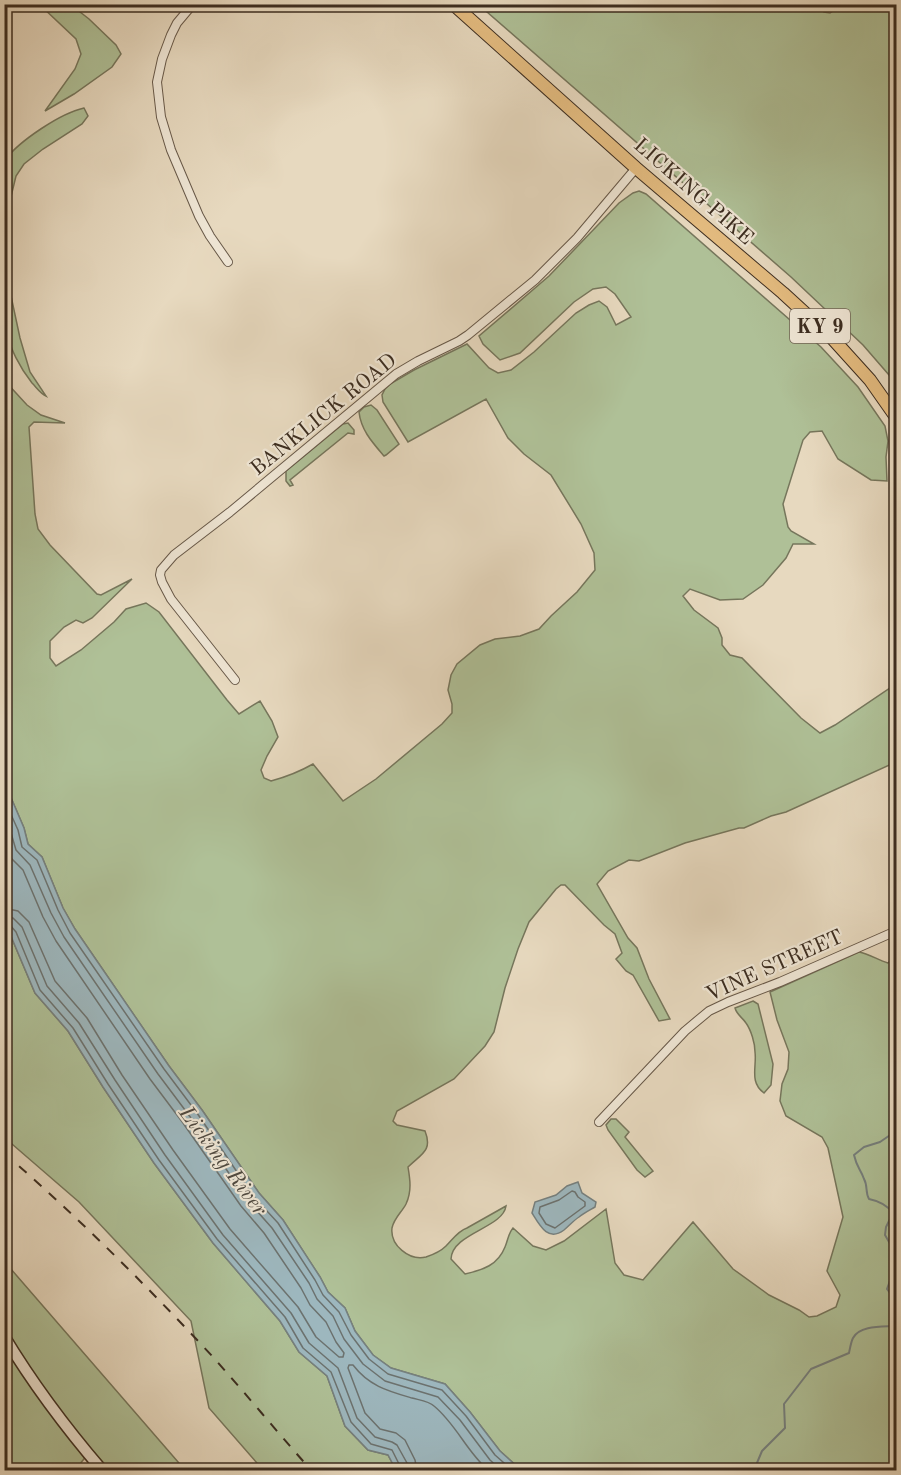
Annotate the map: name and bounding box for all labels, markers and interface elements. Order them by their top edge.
street label: LICKING PIKE [629,135,757,249]
road number: KY 9 [790,309,850,343]
street label: BANKLICK ROAD [247,350,401,480]
street label: VINE STREET [703,927,847,1006]
water label: Licking River [174,1101,271,1221]

